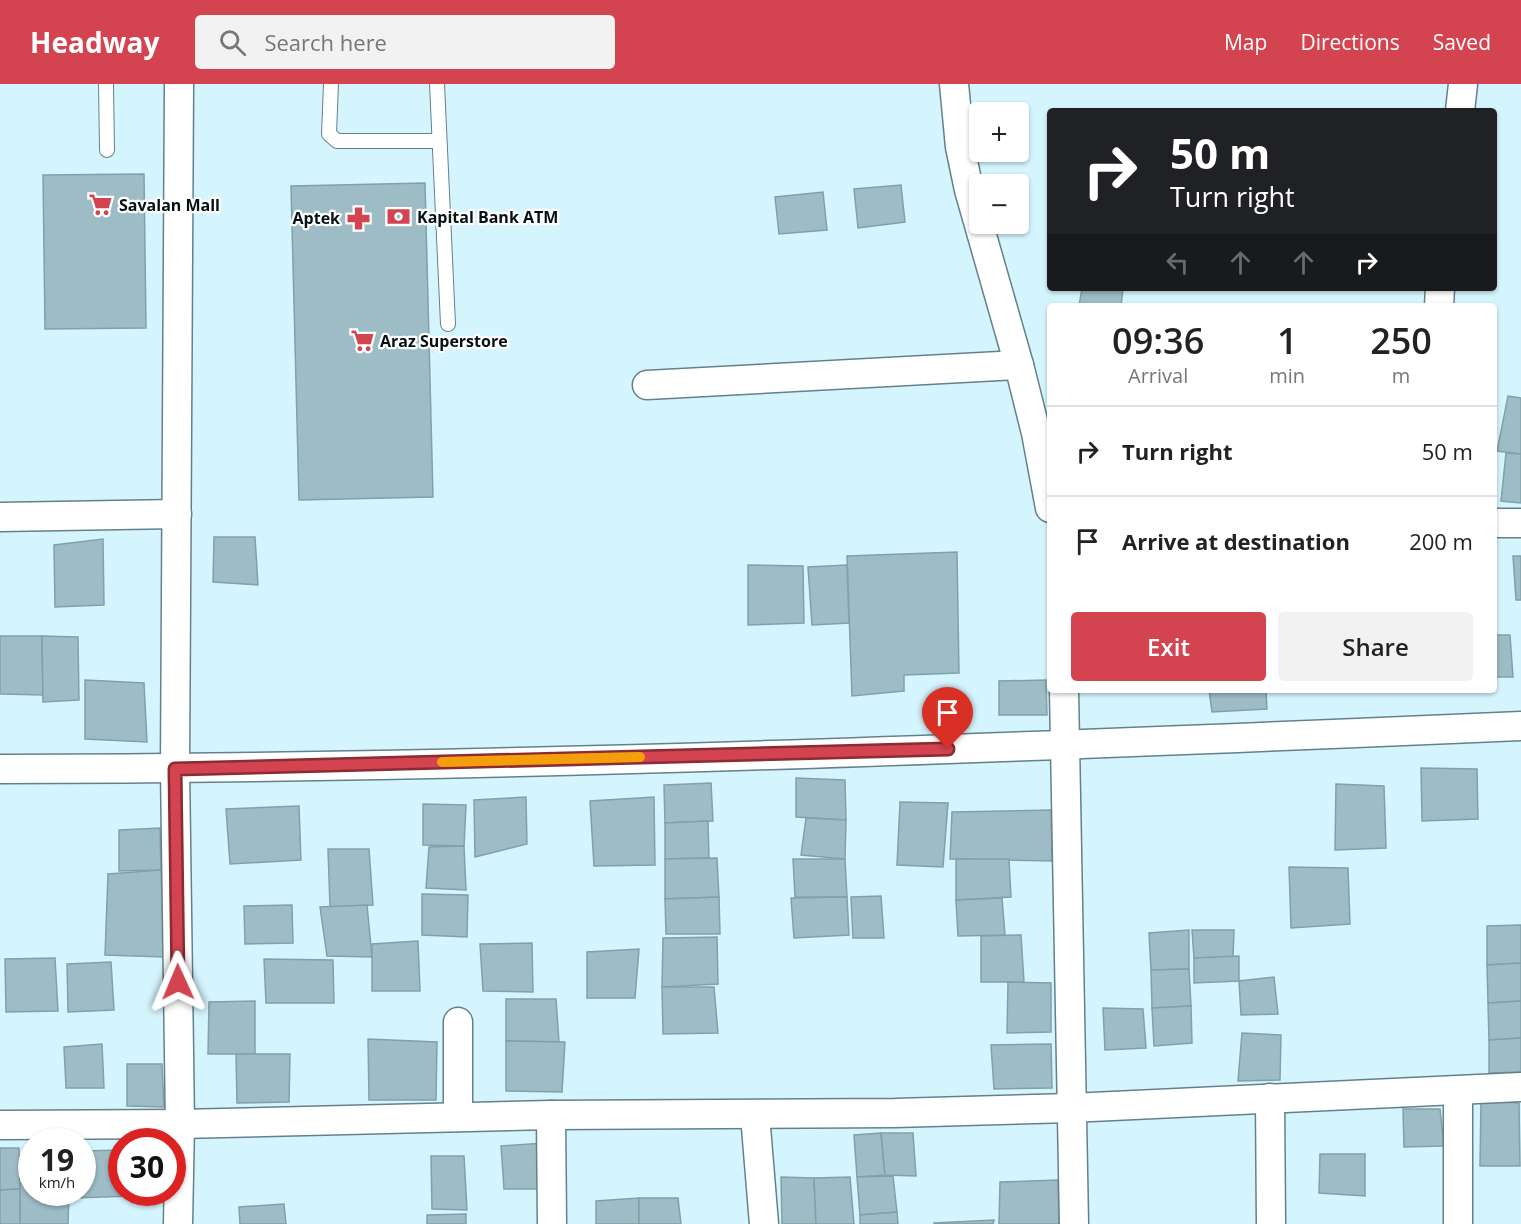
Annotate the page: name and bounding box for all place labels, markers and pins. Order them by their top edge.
supermarket icon: Savalan Mall [88,192,114,218]
place label: Savalan Mall [119,194,220,216]
bank icon: Kapital Bank ATM [386,204,412,230]
pharmacy icon: Aptek [345,205,371,231]
place label: Kapital Bank ATM [417,206,558,228]
place label: Aptek [293,207,340,229]
supermarket icon: Araz Superstore [349,328,375,354]
place label: Araz Superstore [380,330,508,352]
pin [922,687,973,749]

